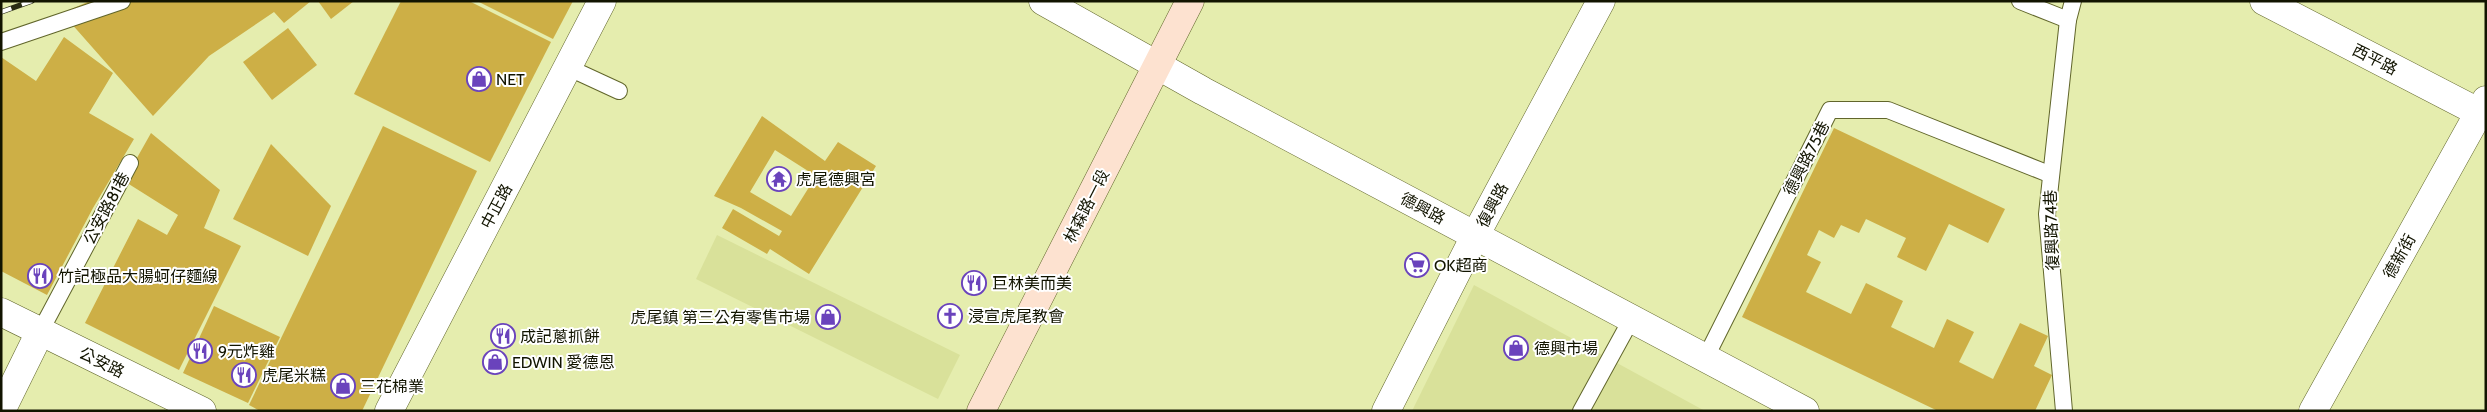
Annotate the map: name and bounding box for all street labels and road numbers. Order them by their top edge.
street label: 西平路 [2349,40,2400,79]
street label: 德興路75巷 [1780,118,1833,199]
street label: 林森路一段 [1060,166,1113,246]
street label: 公安路81巷 [80,169,133,248]
street label: 復興路 [1473,180,1512,231]
street label: 中正路 [477,181,516,232]
street label: 德興路 [1397,189,1448,228]
street label: 復興路74巷 [2041,189,2062,271]
street label: 德新街 [2379,231,2419,282]
street label: 公安路 [76,343,128,382]

